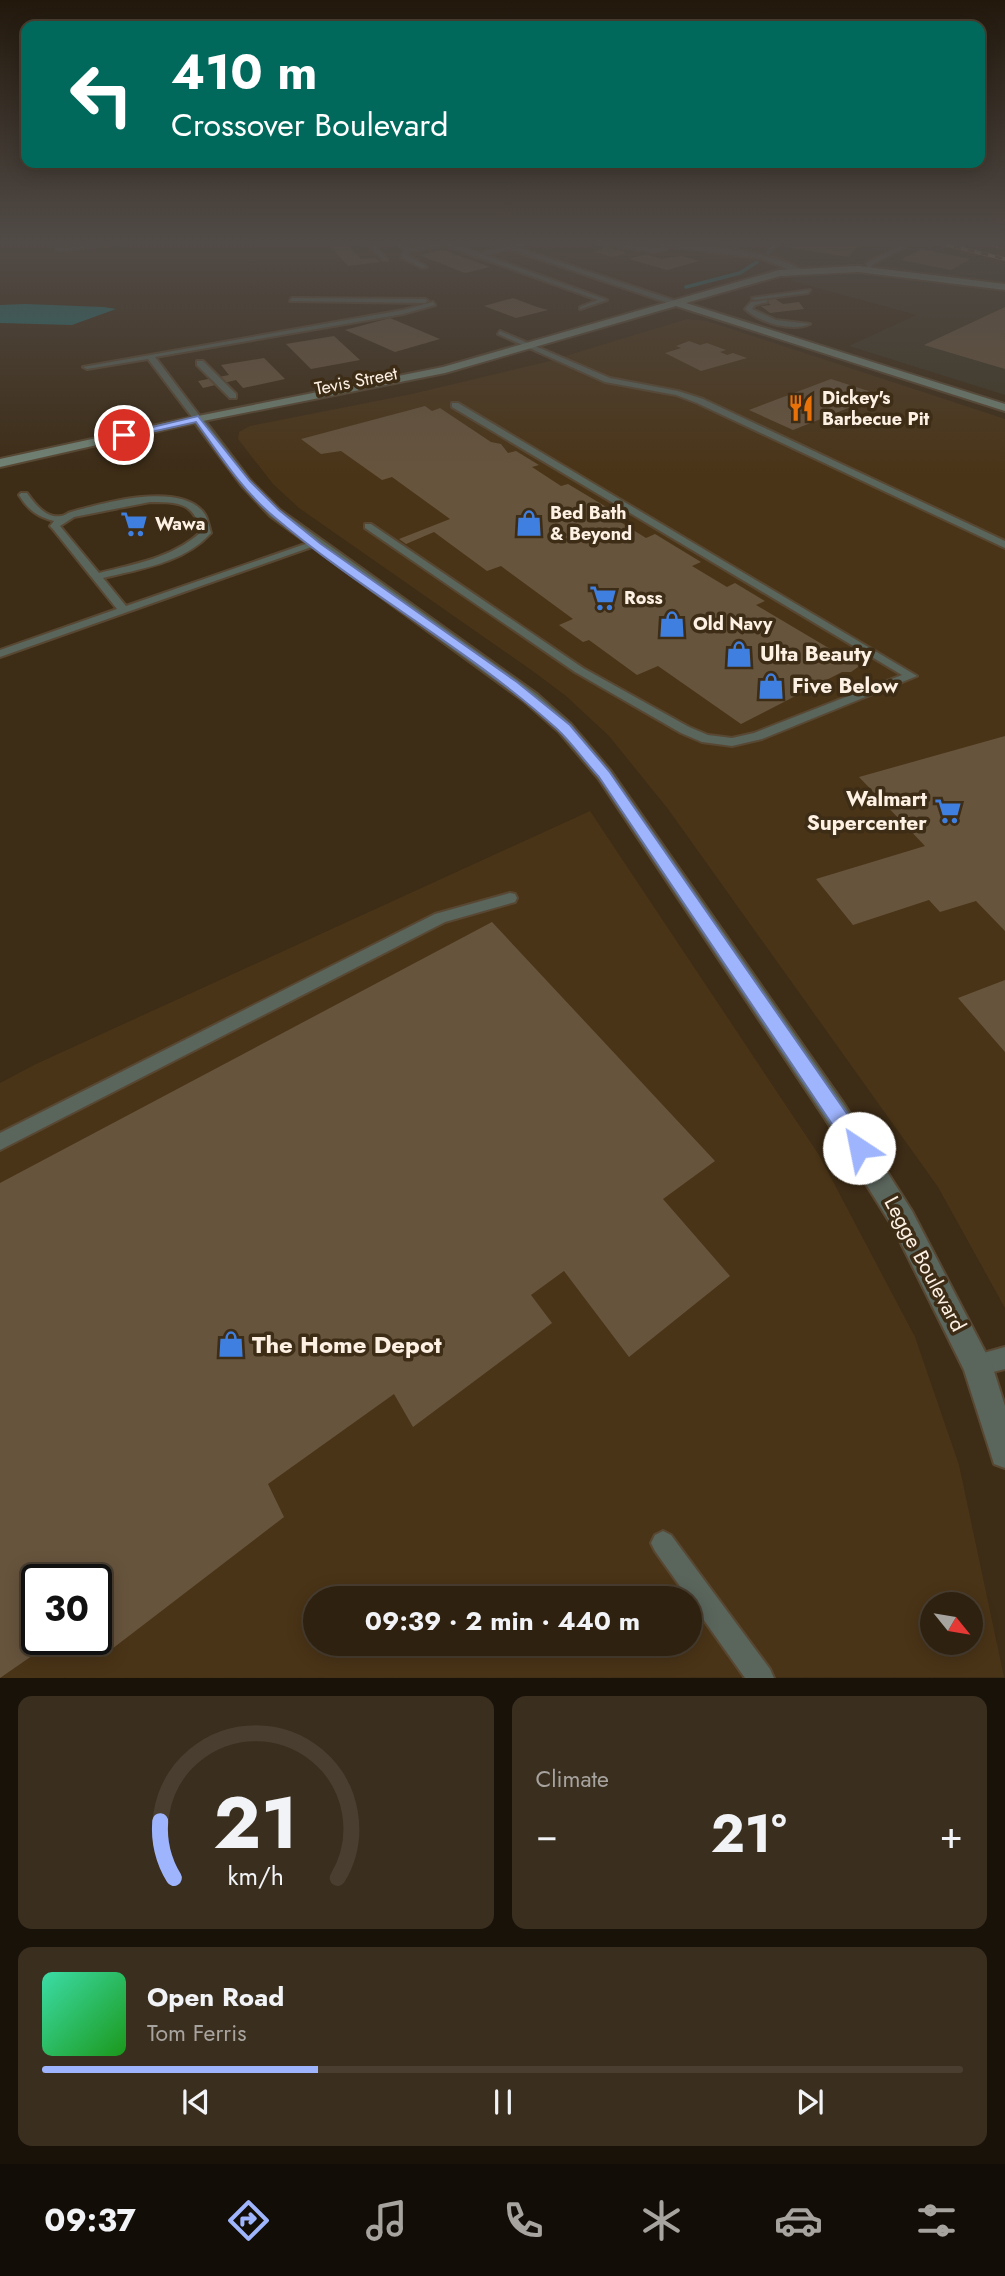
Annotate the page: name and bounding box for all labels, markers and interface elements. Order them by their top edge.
text: 410 m [171,37,317,107]
icon: left [56,49,147,140]
text: Crossover Boulevard [171,102,449,148]
street label: Tevis Street [312,360,400,402]
place label: Dickey's Barbecue Pit [822,385,930,432]
restaurant icon: Dickey's Barbecue Pit [786,393,816,423]
pin [94,405,154,465]
icon: arrive [105,416,143,454]
place label: Bed Bath & Beyond [550,500,632,547]
shop icon: Bed Bath & Beyond [514,508,544,538]
supermarket icon: Wawa [119,509,149,539]
place label: Wawa [155,511,205,537]
supermarket icon: Ross [588,583,618,613]
place label: Ross [624,585,663,611]
shop icon: Old Navy [657,609,687,639]
place label: Old Navy [693,611,773,637]
shop icon: Ulta Beauty [724,639,754,669]
place label: Ulta Beauty [760,639,873,669]
shop icon: Five Below [756,671,786,701]
place label: Five Below [792,671,899,701]
place label: Walmart Supercenter [807,784,927,838]
supermarket icon: Walmart Supercenter [933,796,963,826]
position arrow [822,1111,896,1185]
street label: Legge Boulevard [877,1191,973,1337]
place label: The Home Depot [252,1327,442,1362]
shop icon: The Home Depot [216,1329,246,1359]
speed limit sign: 30 [21,1564,112,1655]
north arrow [920,1592,984,1656]
map controls [920,1592,983,1655]
text: 09:39 · 2 min · 440 m [365,1602,640,1640]
text: Climate [536,1762,609,1796]
text: 21 [213,1771,298,1876]
text: 21° [711,1796,787,1872]
text: − [536,1807,558,1862]
text: + [940,1807,963,1862]
text: km/h [227,1858,284,1894]
text: Open Road [147,1978,284,2016]
text: Tom Ferris [147,2016,246,2050]
icon: previous [177,2083,215,2121]
icon: pause [484,2083,522,2121]
icon: next [791,2083,829,2121]
icon: directions [224,2196,273,2245]
icon: music [362,2196,411,2245]
icon: phone [499,2196,548,2245]
icon: climate [637,2196,686,2245]
icon: car [774,2196,823,2245]
icon: filters [912,2196,961,2245]
text: 09:37 [44,2197,136,2243]

